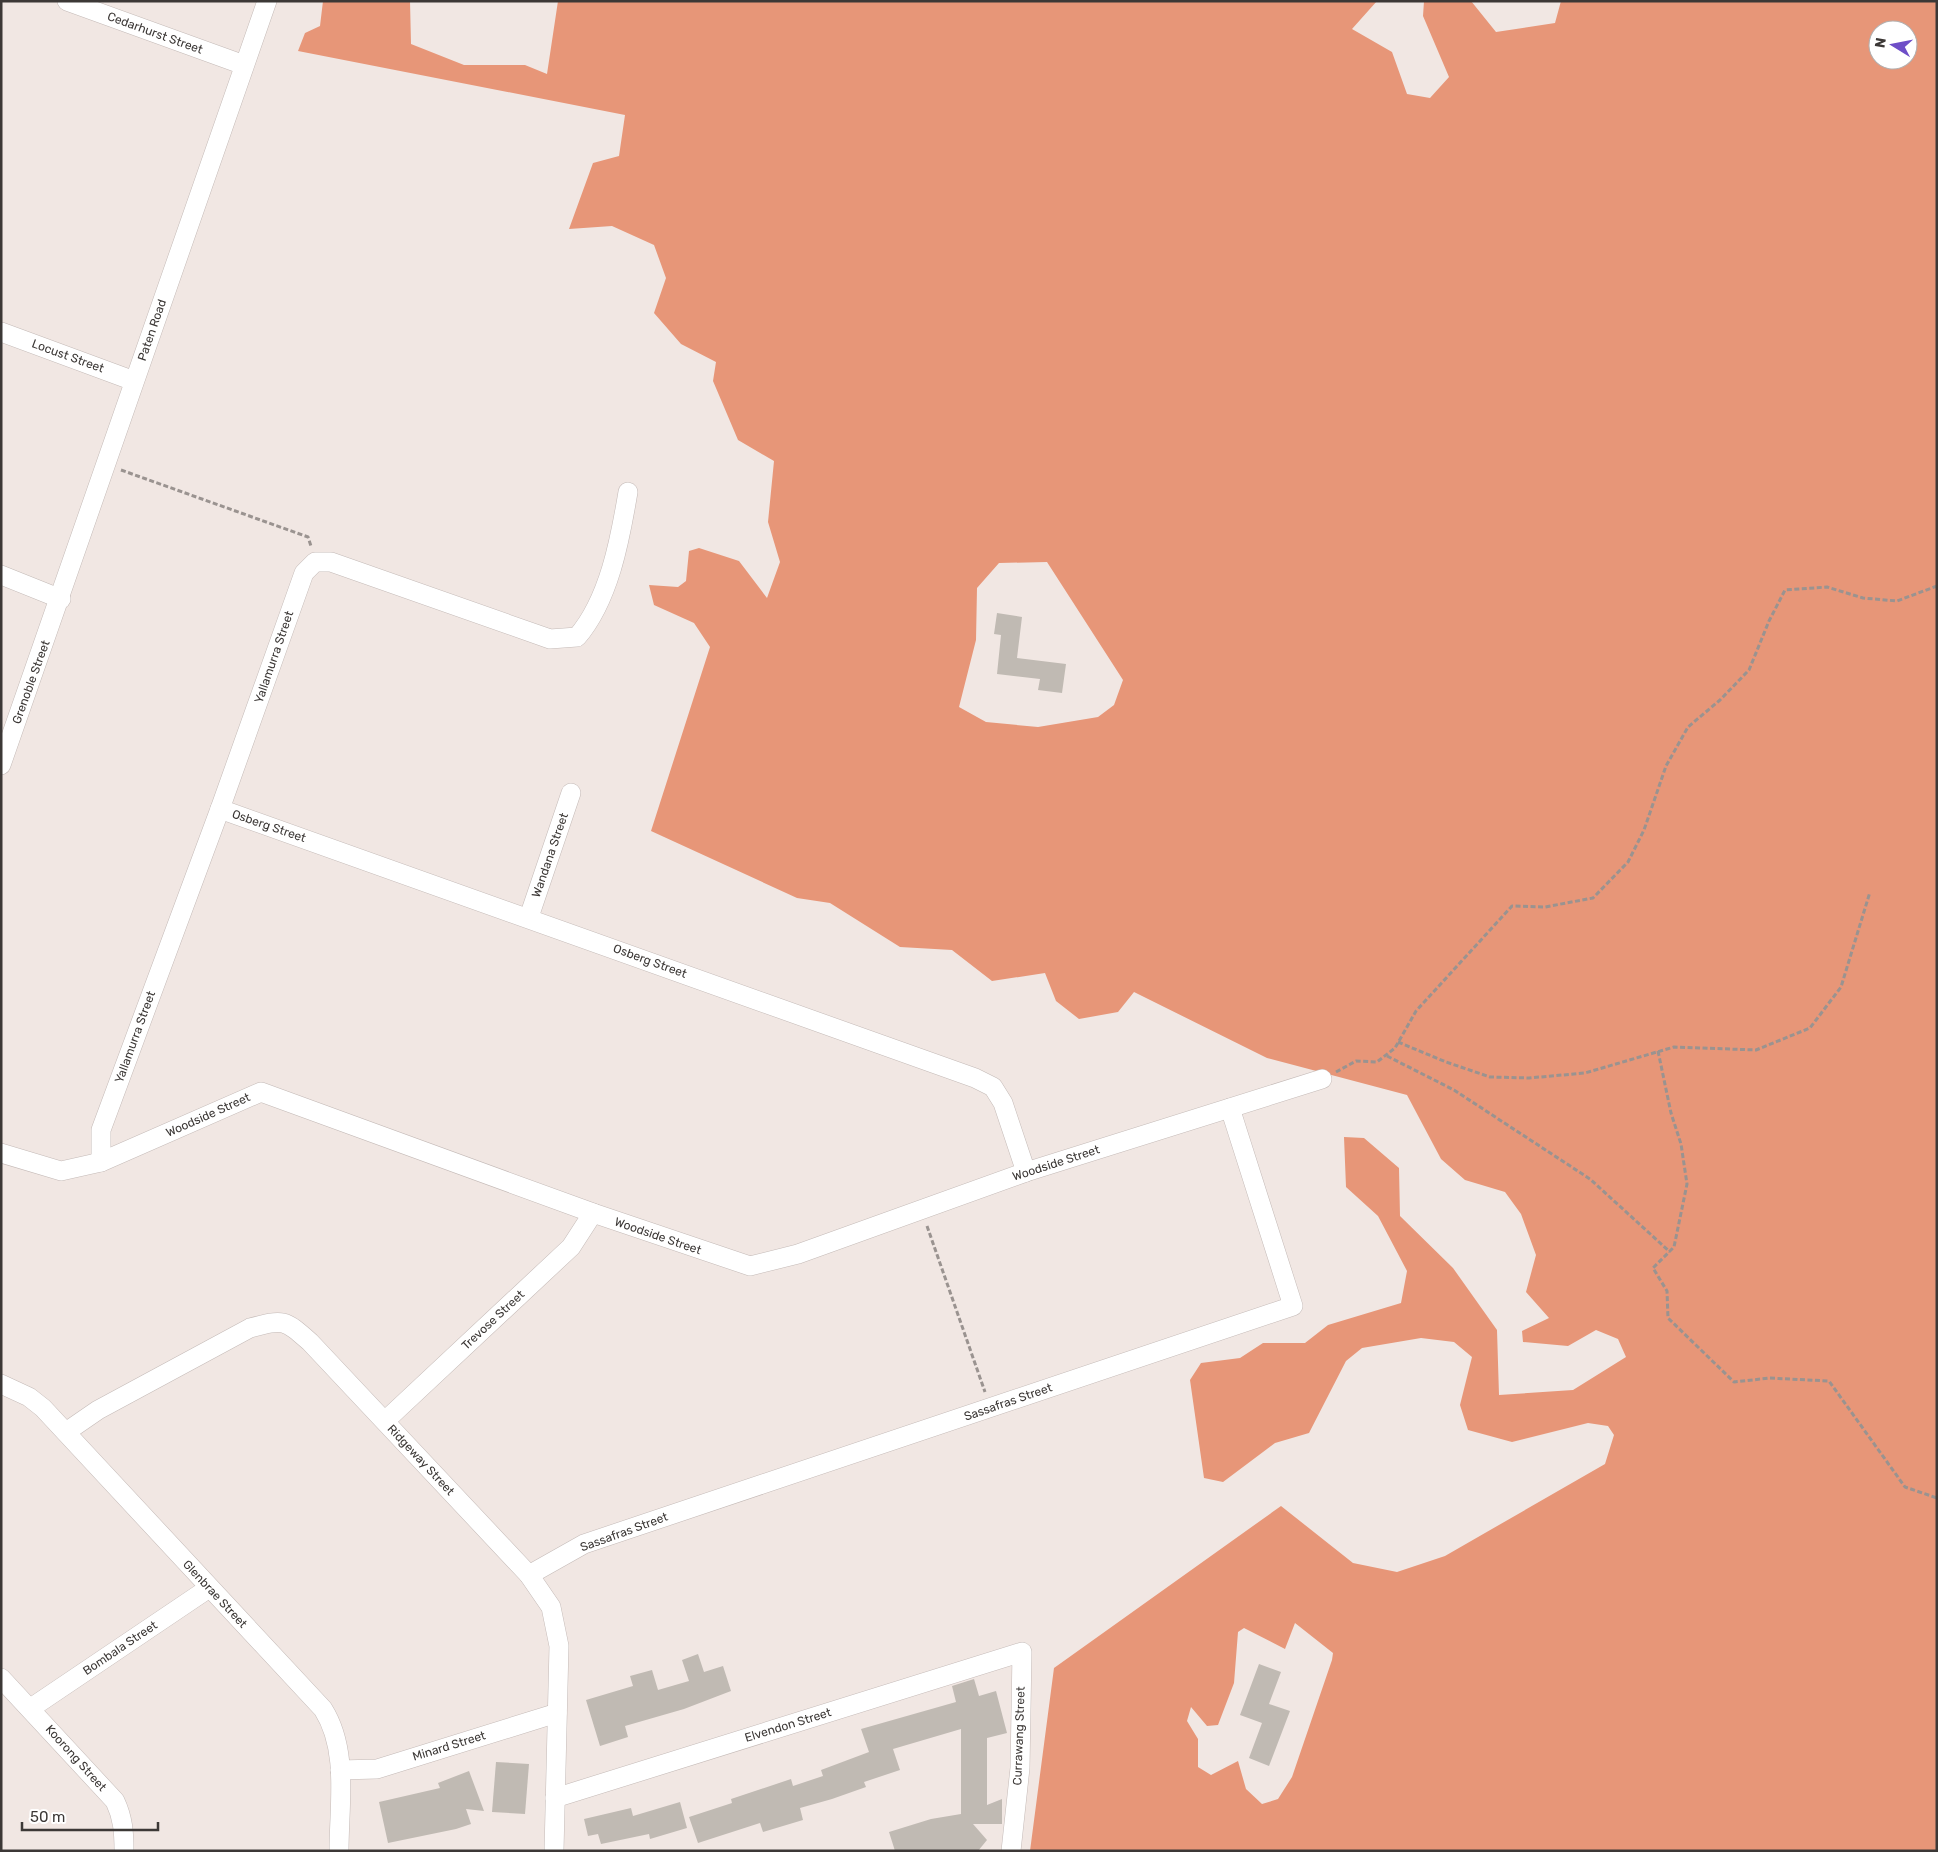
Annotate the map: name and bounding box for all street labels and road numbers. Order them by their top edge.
street label: Cedarhurst Street [105,9,205,57]
street label: Paten Road [135,297,169,363]
street label: Locust Street [30,336,106,376]
street label: Yallamurra Street [252,609,296,705]
street label: Grenoble Street [9,638,53,726]
street label: Osberg Street [230,807,308,845]
street label: Wandana Street [529,811,571,899]
street label: Osberg Street [611,941,689,981]
street label: Yallamurra Street [112,989,158,1085]
street label: Woodside Street [164,1090,253,1140]
street label: Woodside Street [1011,1142,1102,1184]
street label: Woodside Street [613,1215,703,1257]
street label: Trevose Street [459,1287,528,1353]
street label: Sassafras Street [962,1380,1054,1424]
street label: Ridgeway Street [385,1422,458,1498]
street label: Sassafras Street [578,1510,670,1554]
street label: Glenbrae Street [180,1557,250,1631]
street label: Bombala Street [80,1618,160,1678]
street label: Currawang Street [1010,1686,1028,1786]
street label: Elvendon Street [743,1705,833,1745]
street label: Koorong Street [43,1722,110,1794]
street label: Minard Street [411,1728,487,1764]

